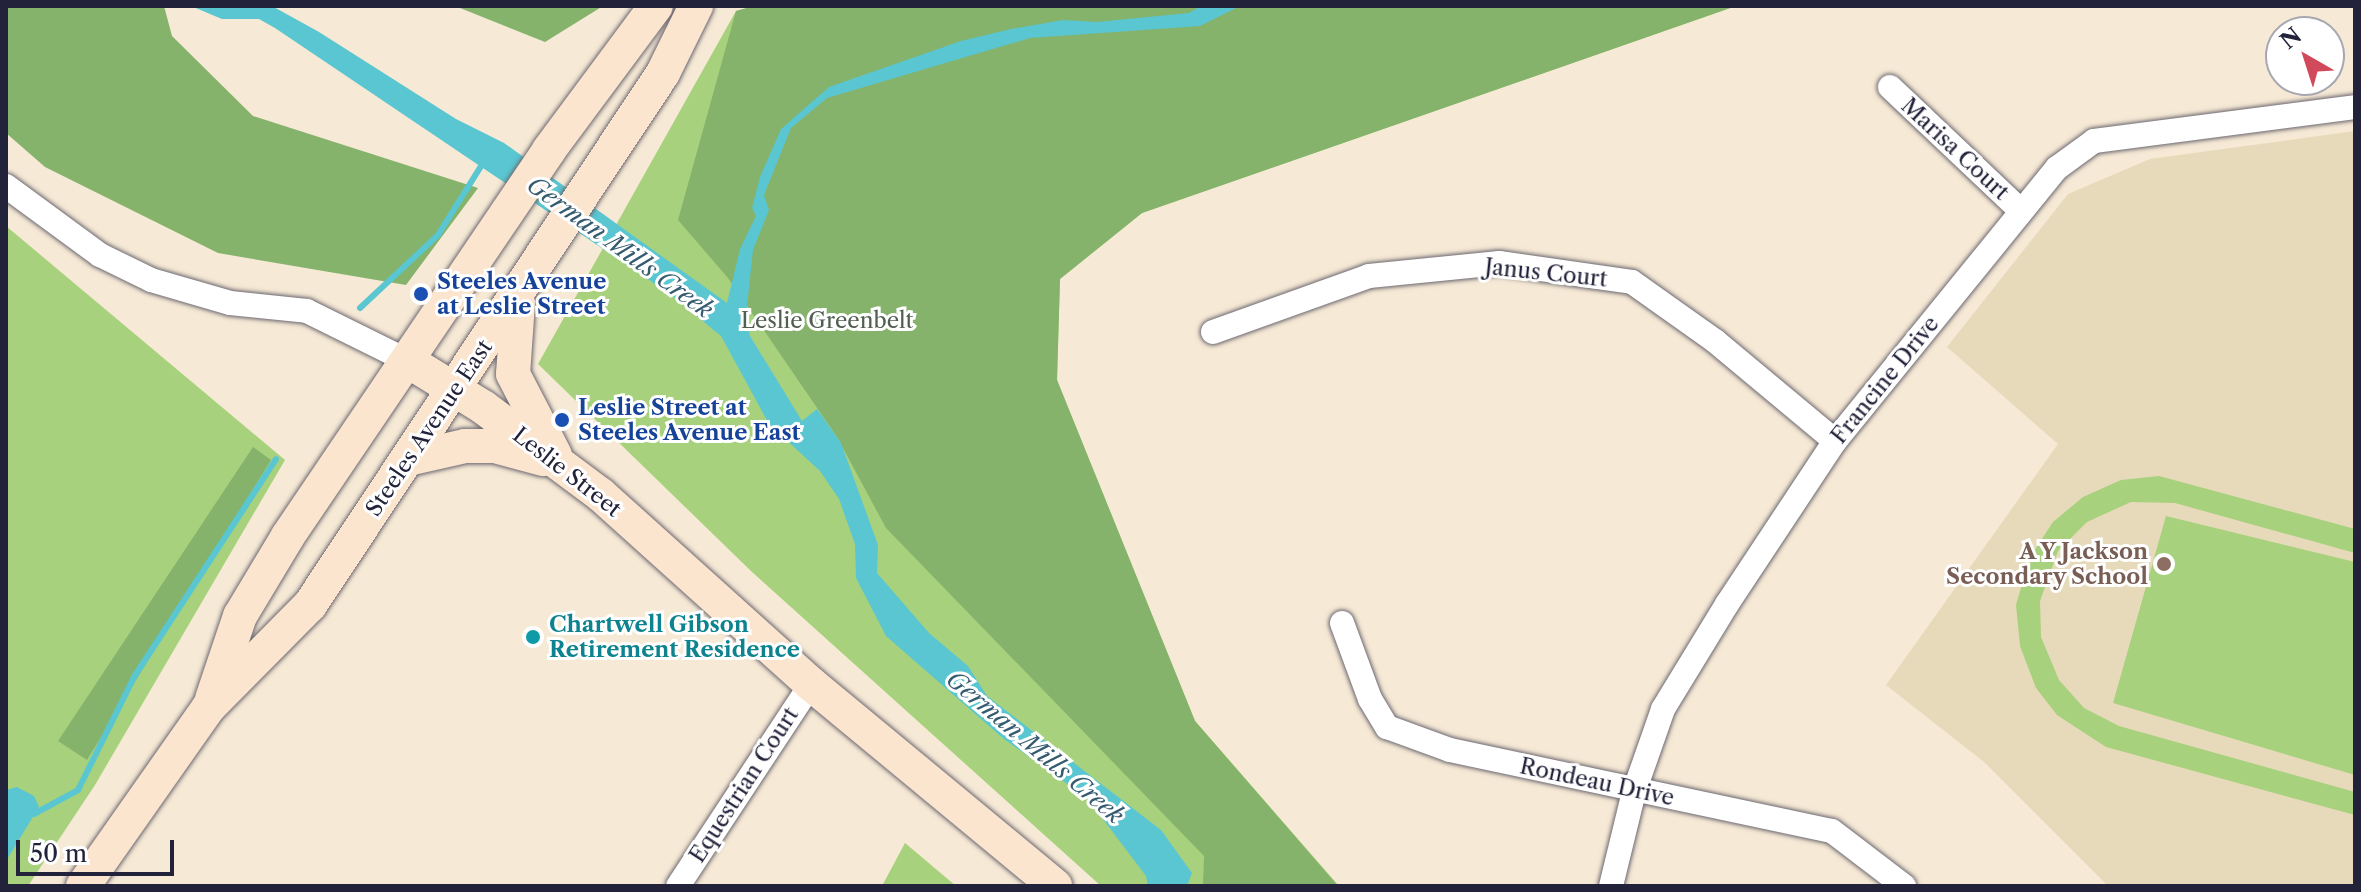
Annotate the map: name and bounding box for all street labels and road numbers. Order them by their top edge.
street label: Marisa Court [1896,92,2014,206]
street label: Janus Court [1484,253,1608,293]
street label: Francine Drive [1826,311,1944,449]
street label: Steeles Avenue East [360,334,498,522]
street label: Leslie Street [508,422,626,522]
street label: Equestrian Court [684,702,804,868]
street label: Rondeau Drive [1517,753,1677,811]

